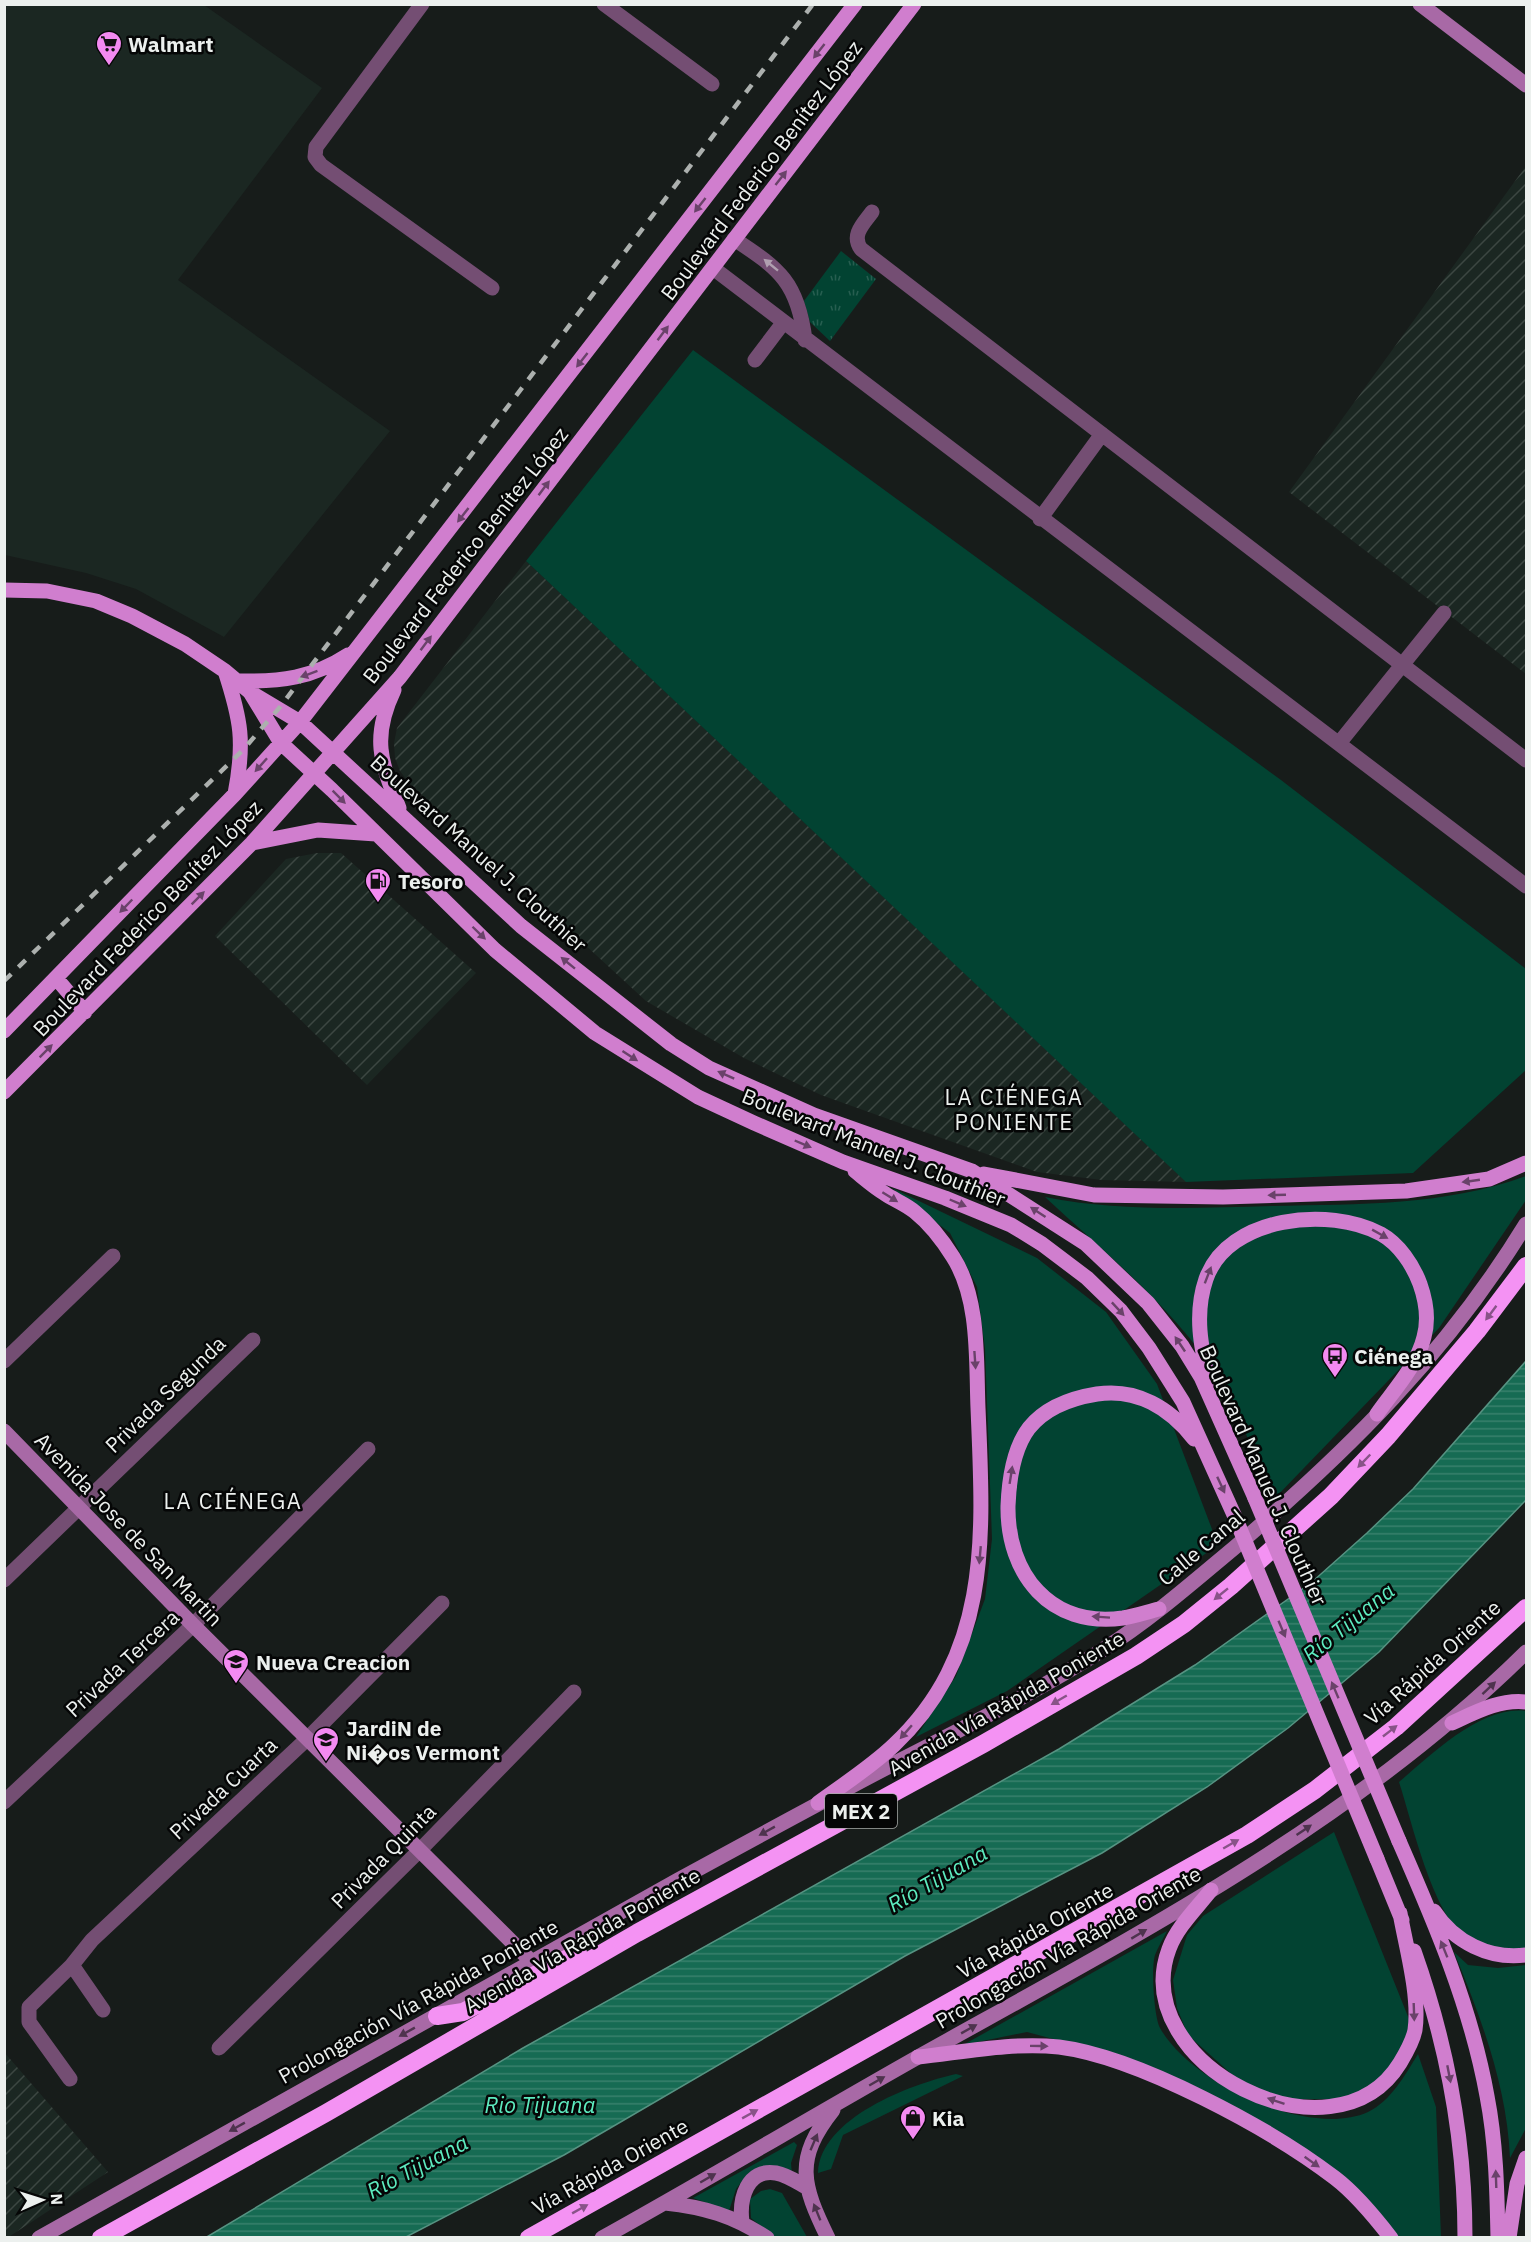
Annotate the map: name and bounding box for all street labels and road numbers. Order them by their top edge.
street label: Boulevard Federico Benítez López [654,34,868,306]
street label: Boulevard Federico Benítez López [356,421,574,689]
street label: Boulevard Manuel J. Clouthier [365,748,593,958]
street label: Boulevard Federico Benítez López [26,794,268,1042]
street label: Boulevard Manuel J. Clouthier [738,1081,1010,1213]
street label: Privada Segunda [99,1329,231,1459]
street label: Boulevard Manuel J. Clouthier [1194,1340,1334,1610]
street label: Avenida Jose de San Martin [29,1426,229,1632]
street label: Calle Canal [1152,1502,1250,1592]
street label: Vía Rápida Oriente [1358,1593,1506,1731]
street label: Privada Tercera [59,1603,185,1723]
street label: Avenida Vía Rápida Poniente [883,1624,1129,1782]
street label: Privada Cuarta [163,1731,283,1845]
road number: MEX 2 [825,1794,897,1828]
street label: Privada Quinta [324,1797,442,1915]
street label: Prolongación Vía Rápida Oriente [930,1859,1206,2035]
street label: Avenida Vía Rápida Poniente [459,1861,705,2019]
street label: Vía Rápida Oriente [952,1875,1118,1985]
street label: Prolongación Vía Rápida Poniente [273,1912,563,2090]
street label: Vía Rápida Oriente [527,2111,693,2221]

